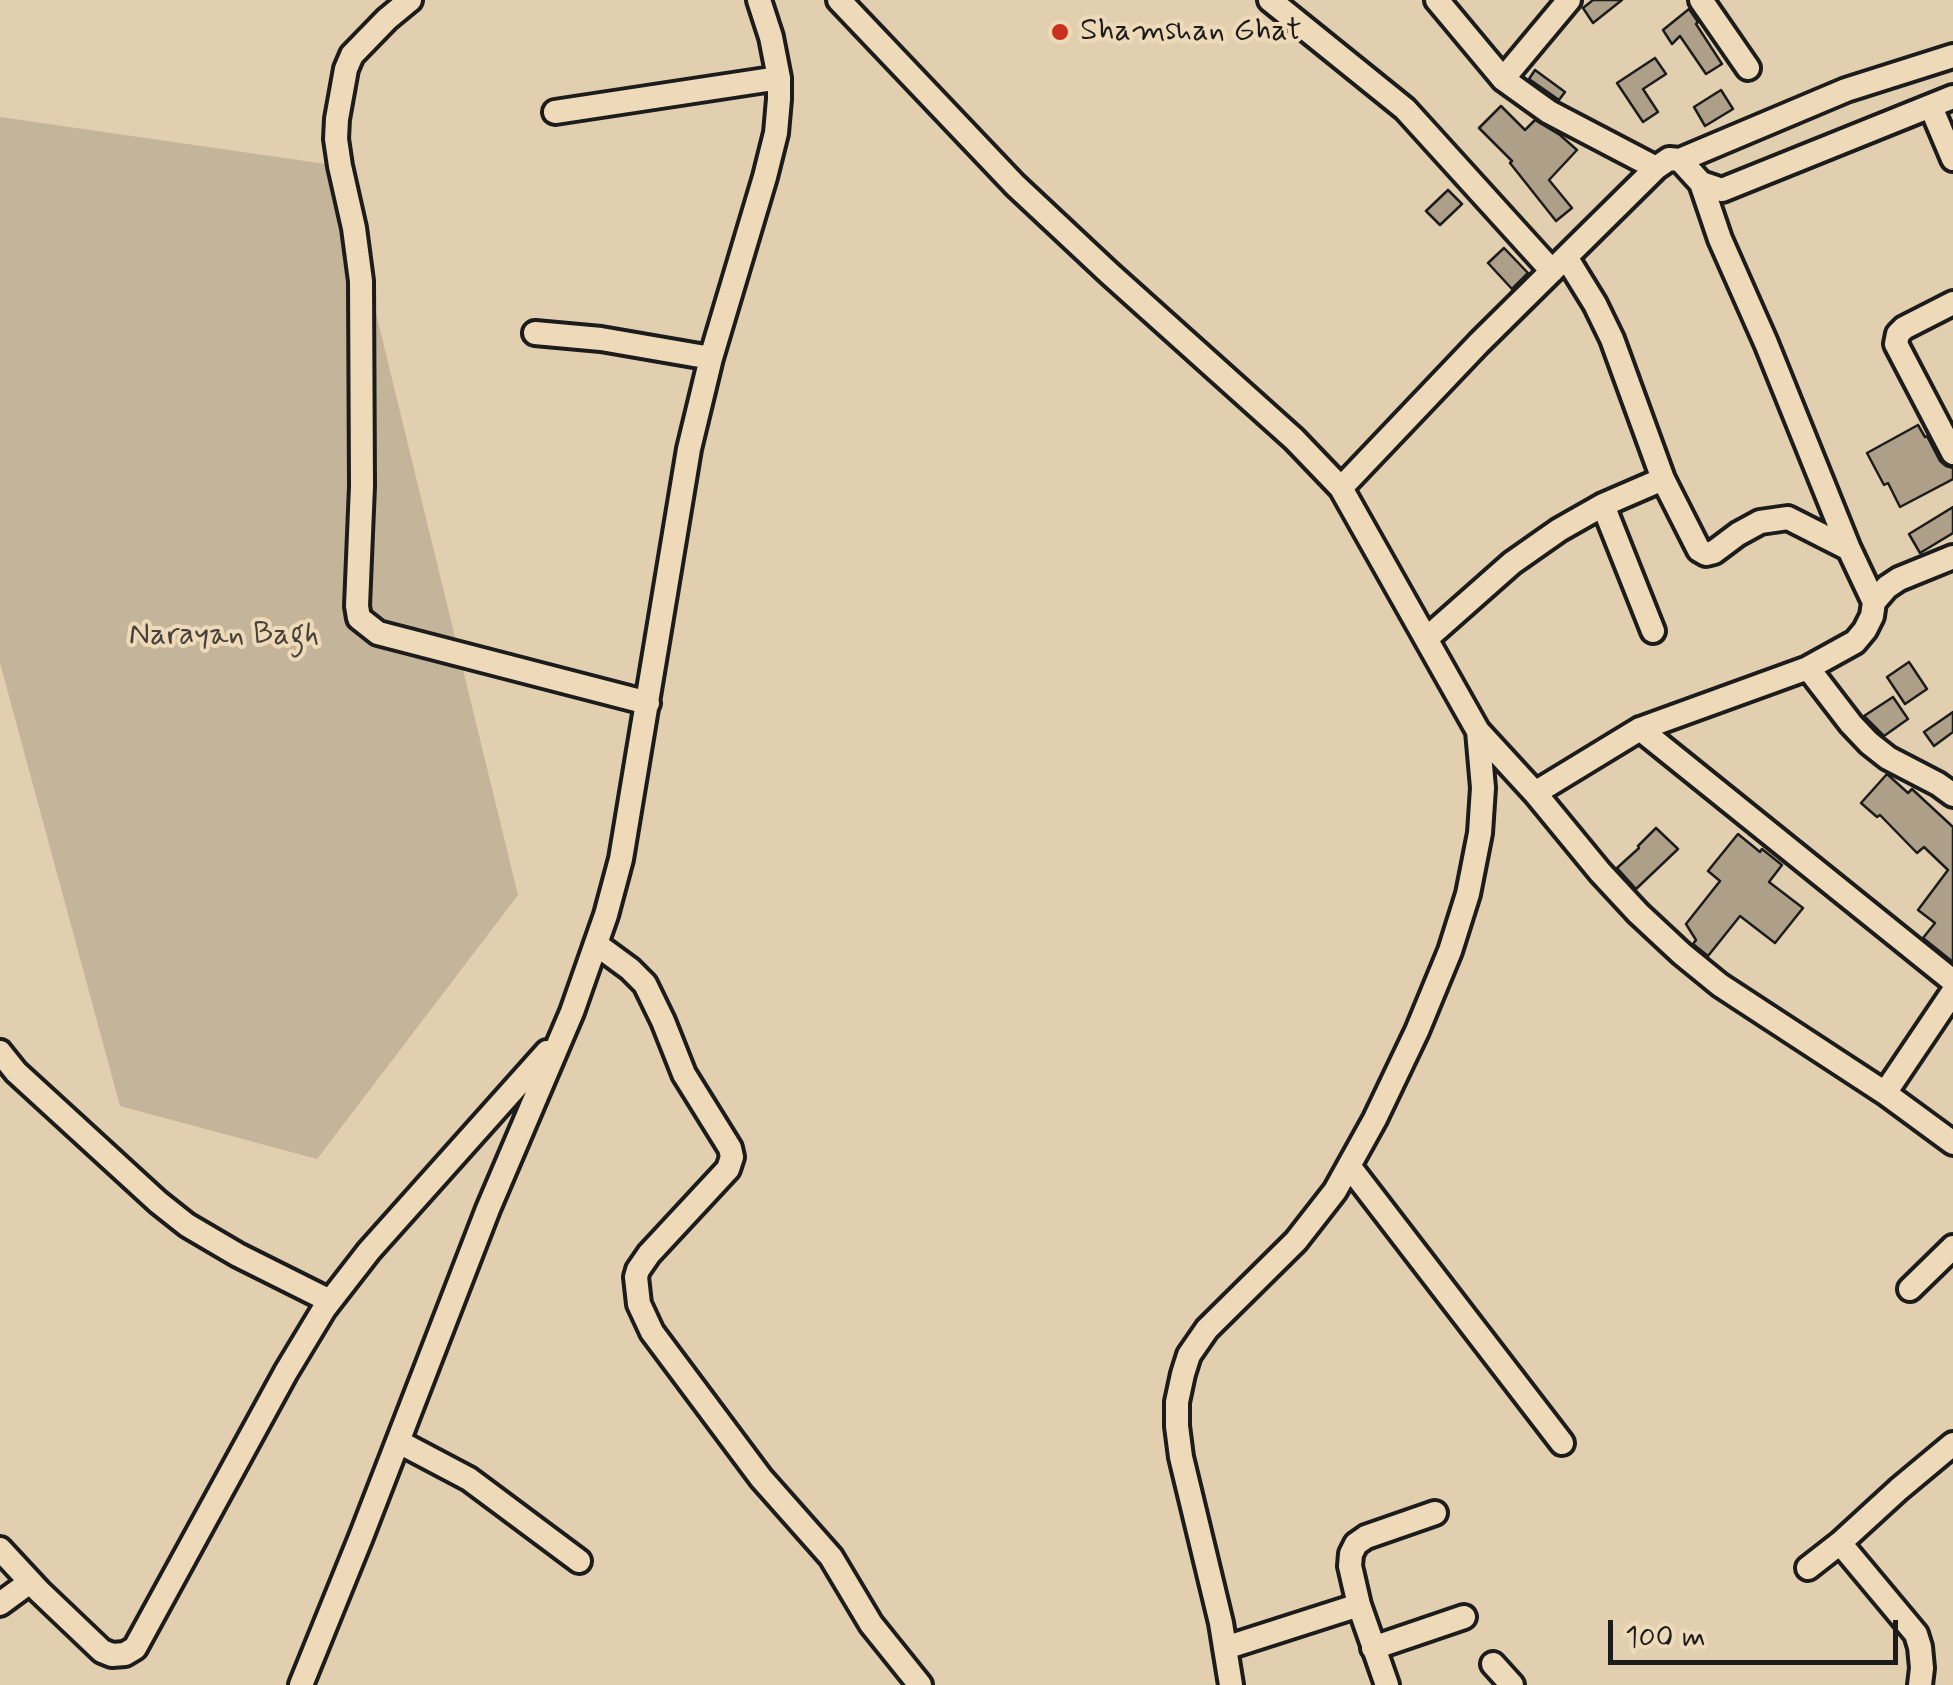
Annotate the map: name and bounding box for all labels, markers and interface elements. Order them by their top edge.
place label: Shamshan Ghat [1080,13,1302,51]
marker: Shamshan Ghat [1049,21,1071,43]
park label: Narayan Bagh [129,617,319,655]
scale bar [1613,1600,1903,1662]
text: 100 m [1625,1618,1706,1657]

